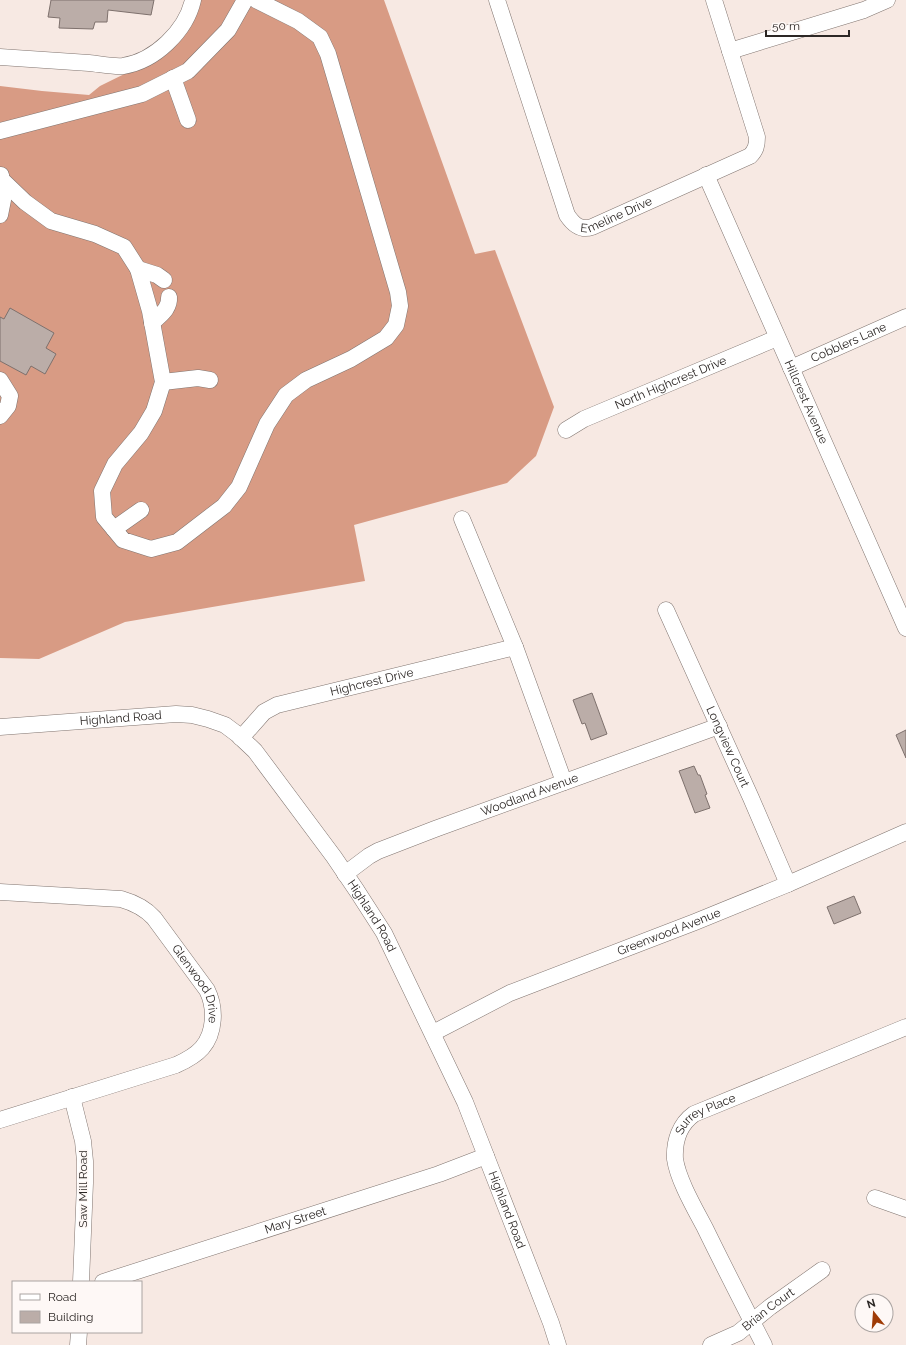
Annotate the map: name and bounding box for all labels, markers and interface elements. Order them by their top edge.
scale bar [766,12,849,38]
text: 50 m [772,19,800,33]
street label: Emeline Drive [580,194,654,235]
street label: Cobblers Lane [809,320,889,365]
street label: North Highcrest Drive [613,353,729,412]
street label: Hillcrest Avenue [782,358,831,446]
street label: Highcrest Drive [329,665,415,699]
street label: Longview Court [703,704,752,789]
street label: Highland Road [79,708,162,728]
street label: Woodland Avenue [479,771,580,819]
street label: Highland Road [344,877,399,954]
street label: Greenwood Avenue [615,905,723,958]
street label: Glenwood Drive [169,942,220,1024]
street label: Surrey Place [672,1091,738,1137]
street label: Saw Mill Road [76,1150,90,1228]
street label: Highland Road [486,1169,528,1251]
street label: Mary Street [263,1204,328,1237]
legend [12,1281,142,1333]
street label: Brian Court [739,1285,797,1334]
text: Road [48,1290,77,1304]
north arrow [854,1293,894,1333]
text: N [865,1296,877,1311]
text: Building [48,1310,94,1324]

